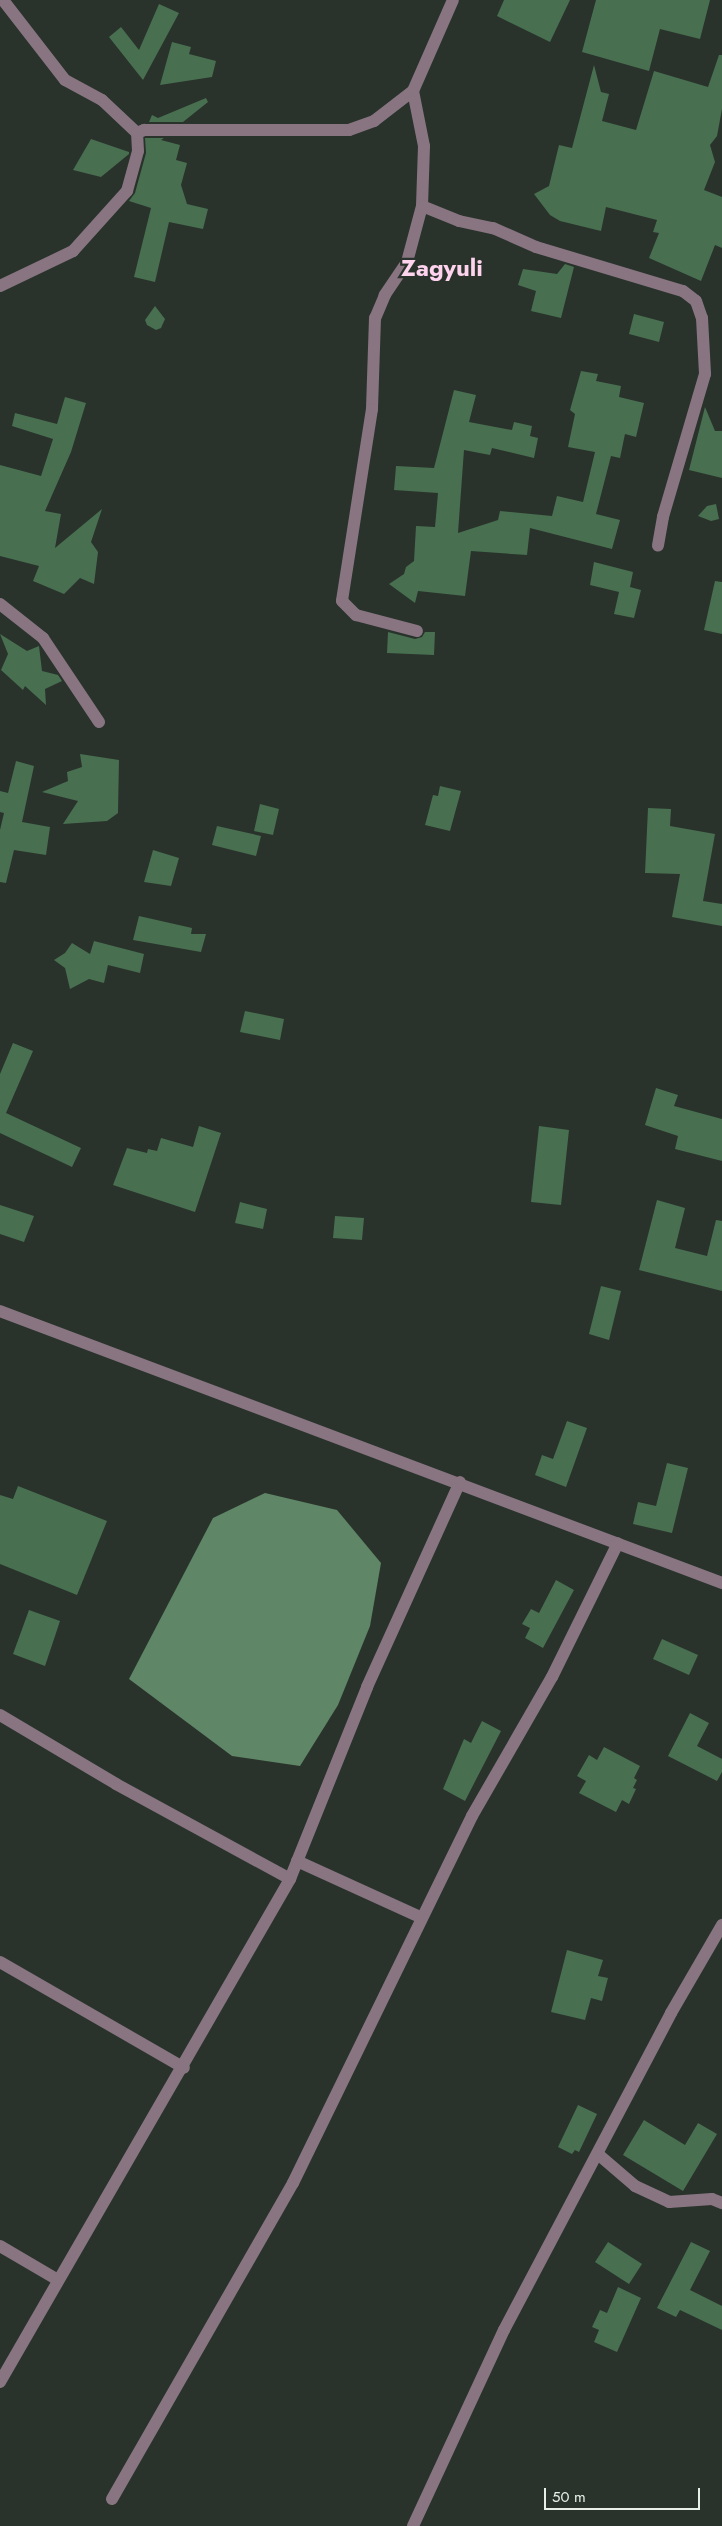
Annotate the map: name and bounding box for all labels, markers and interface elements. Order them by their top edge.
district label: Zagyuli [401,254,483,282]
scale bar [547,2478,703,2510]
text: 50 m [552,2486,586,2508]

